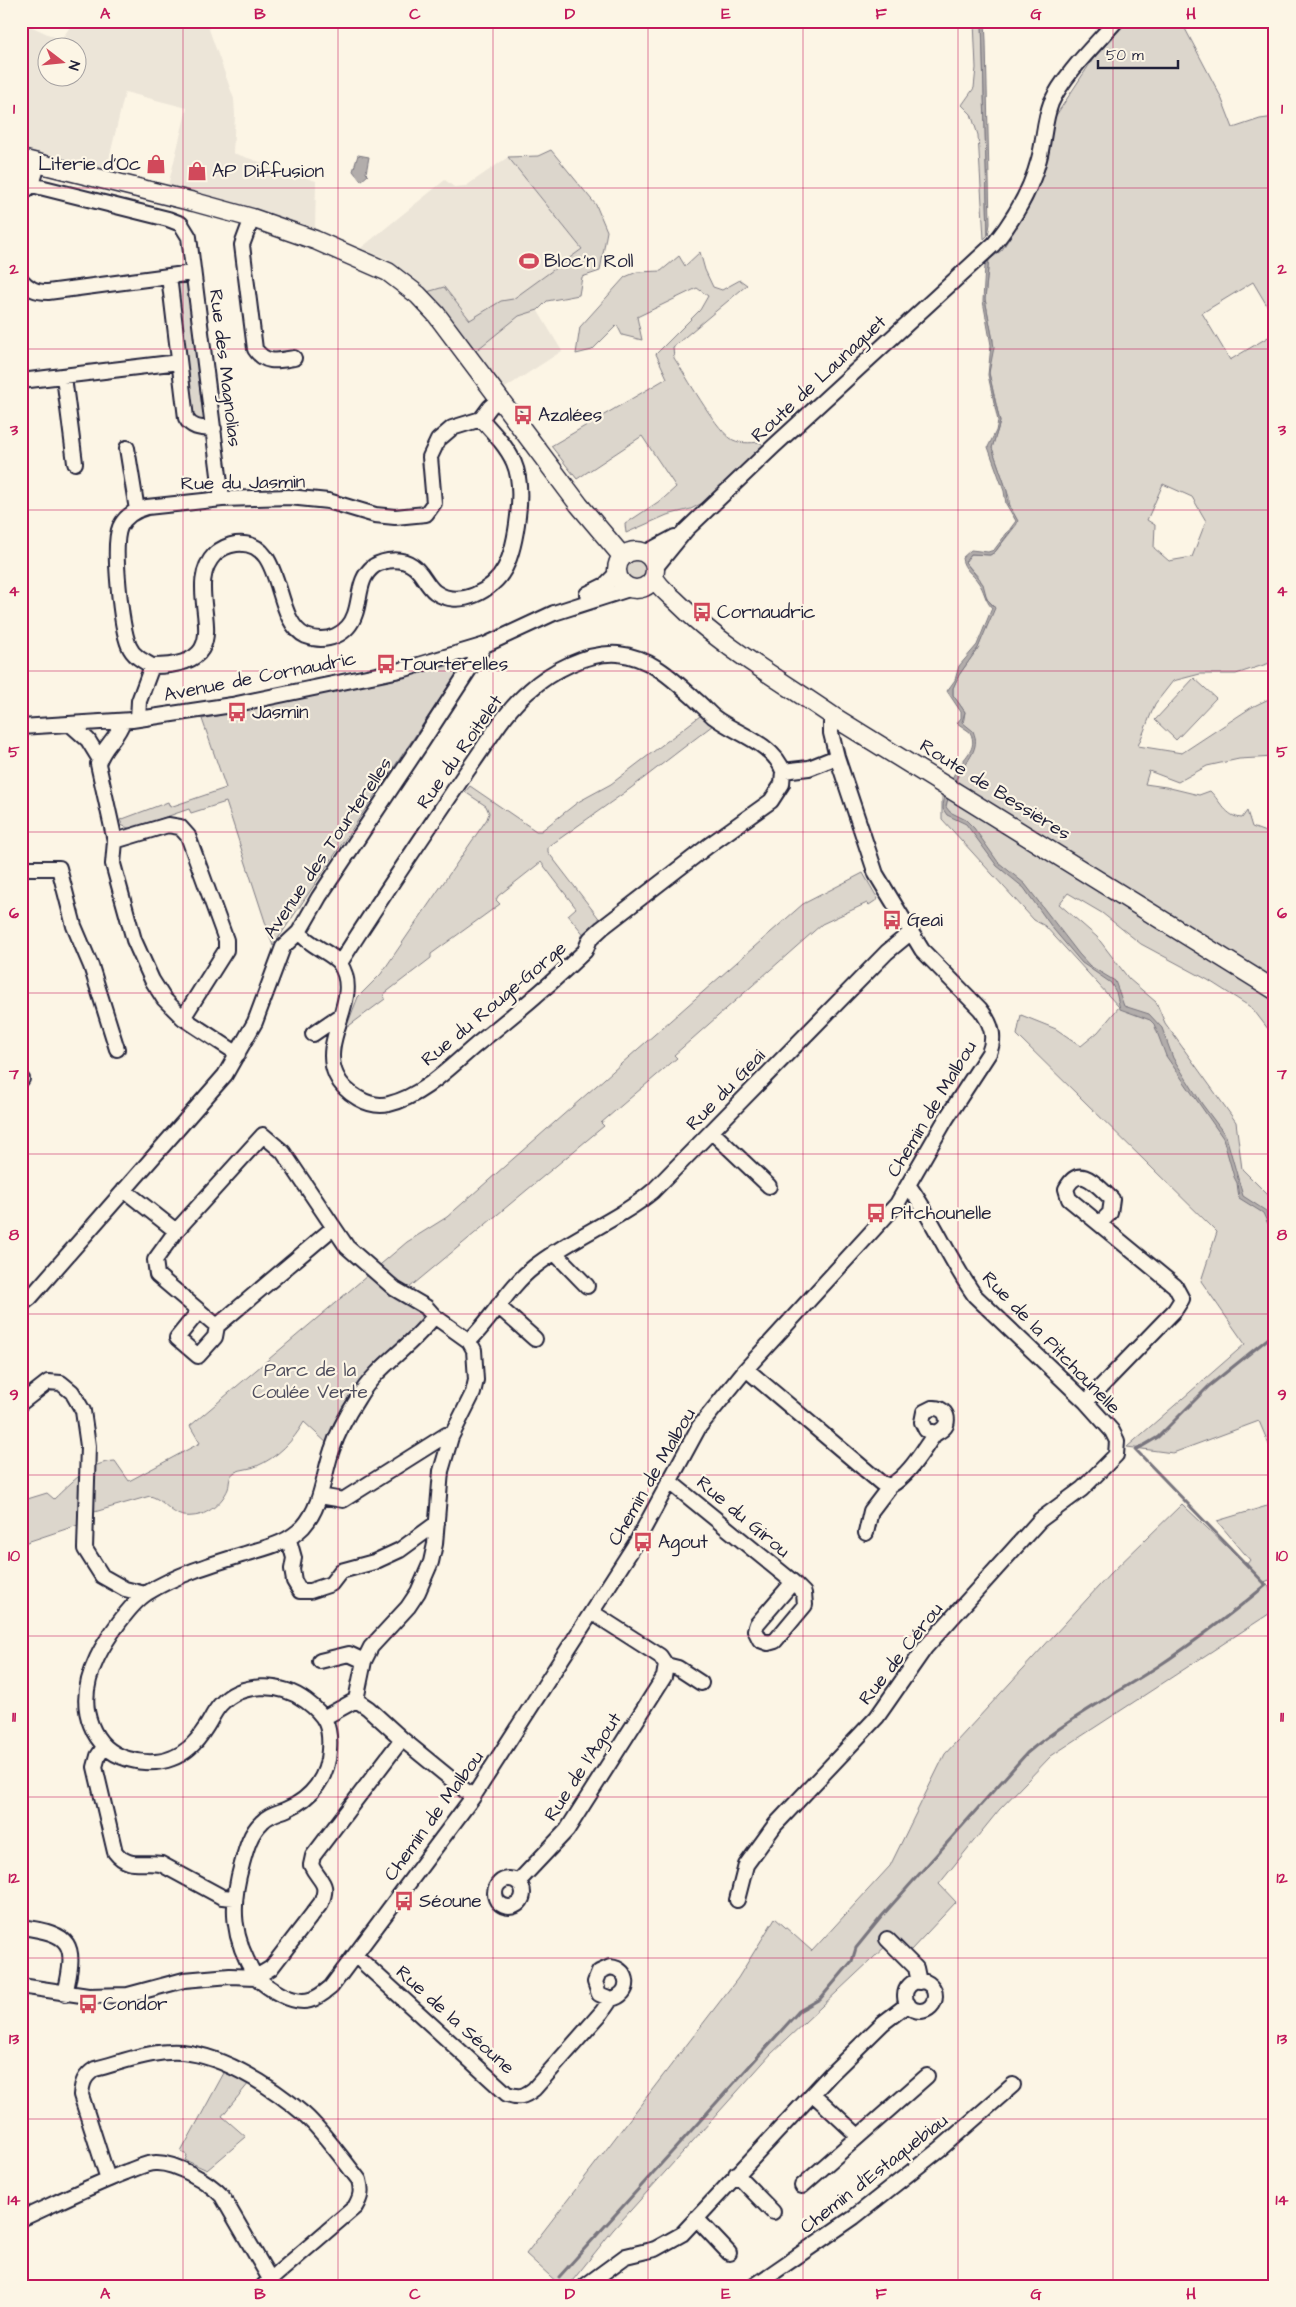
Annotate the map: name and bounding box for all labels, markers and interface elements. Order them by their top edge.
text: A [100,3,111,25]
text: B [254,3,266,25]
text: C [409,3,421,25]
text: D [565,3,576,25]
text: E [721,3,731,25]
text: F [875,3,887,25]
text: G [1030,3,1042,25]
text: H [1186,3,1196,25]
north arrow [38,38,88,88]
scale bar [1098,38,1178,70]
text: 50 m [1106,45,1144,66]
text: N [63,58,84,72]
text: 1 [13,98,16,120]
text: 1 [1281,98,1284,120]
place label: Literie d'Oc [38,151,141,178]
shop icon: Literie d'Oc [145,153,167,175]
place label: AP Diffusion [212,158,324,185]
shop icon: AP Diffusion [186,160,208,182]
place label: Bloc'n Roll [544,248,634,275]
sports icon: Bloc'n Roll [518,250,540,272]
text: 2 [8,258,19,280]
text: 2 [1276,258,1287,280]
street label: Rue des Magnolias [201,288,248,449]
street label: Route de Launaguet [745,309,894,450]
place label: Azalées [538,402,602,429]
bus stop icon: Azalées [512,404,534,426]
text: 3 [9,419,19,441]
text: 3 [1277,419,1287,441]
street label: Rue du Jasmin [181,468,305,498]
text: 4 [9,580,20,602]
text: 4 [1277,580,1288,602]
place label: Cornaudric [717,599,816,626]
bus stop icon: Cornaudric [691,601,713,623]
street label: Avenue de Cornaudric [161,645,359,709]
place label: Tourterelles [401,651,508,678]
bus stop icon: Tourterelles [375,653,397,675]
street label: Rue du Roitelet [410,689,510,815]
place label: Jasmin [252,699,308,726]
bus stop icon: Jasmin [226,701,248,723]
street label: Route de Bessières [914,733,1076,847]
text: 5 [8,741,20,763]
text: 5 [1276,741,1288,763]
street label: Avenue des Tourterelles [257,752,399,944]
text: 6 [9,902,19,924]
text: 6 [1277,902,1287,924]
place label: Geai [907,907,943,934]
bus stop icon: Geai [881,909,903,931]
street label: Rue du Rouge-Gorge [415,935,573,1074]
street label: Chemin de Malbou [881,1035,984,1182]
street label: Rue du Geai [680,1043,772,1137]
text: 7 [8,1063,19,1085]
text: 7 [1276,1063,1287,1085]
place label: Pitchounelle [891,1200,991,1227]
bus stop icon: Pitchounelle [865,1202,887,1224]
text: 8 [9,1224,20,1246]
text: 8 [1277,1224,1288,1246]
street label: Rue de la Pitchounelle [975,1265,1127,1421]
park label: Parc de la Coulée Verte [252,1357,368,1406]
text: 9 [9,1384,19,1406]
text: 9 [1277,1384,1287,1406]
street label: Chemin de Malbou [602,1403,703,1551]
street label: Rue du Girou [690,1470,796,1565]
place label: Agout [658,1529,708,1557]
bus stop icon: Agout [632,1531,654,1553]
text: 10 [8,1545,20,1567]
text: 10 [1276,1545,1288,1567]
street label: Rue de Cérou [852,1597,950,1711]
text: 11 [12,1706,17,1728]
text: 11 [1280,1706,1285,1728]
street label: Rue de l'Agout [538,1707,629,1827]
street label: Chemin de Malbou [378,1745,491,1887]
text: 12 [8,1867,20,1889]
text: 12 [1276,1867,1288,1889]
place label: Séoune [419,1888,482,1915]
bus stop icon: Séoune [393,1890,415,1912]
street label: Rue de la Séoune [390,1959,520,2081]
place label: Condor [103,1991,168,2018]
bus stop icon: Condor [77,1993,99,2015]
text: 13 [9,2028,20,2050]
text: 13 [1277,2028,1288,2050]
street label: Chemin d'Estaquebiau [794,2107,954,2240]
text: 14 [8,2189,21,2211]
text: 14 [1276,2189,1289,2211]
text: A [100,2283,111,2305]
text: B [254,2283,266,2305]
text: C [409,2283,421,2305]
text: D [565,2283,576,2305]
text: E [721,2283,731,2305]
text: F [875,2283,887,2305]
text: G [1030,2283,1042,2305]
text: H [1186,2283,1196,2305]

